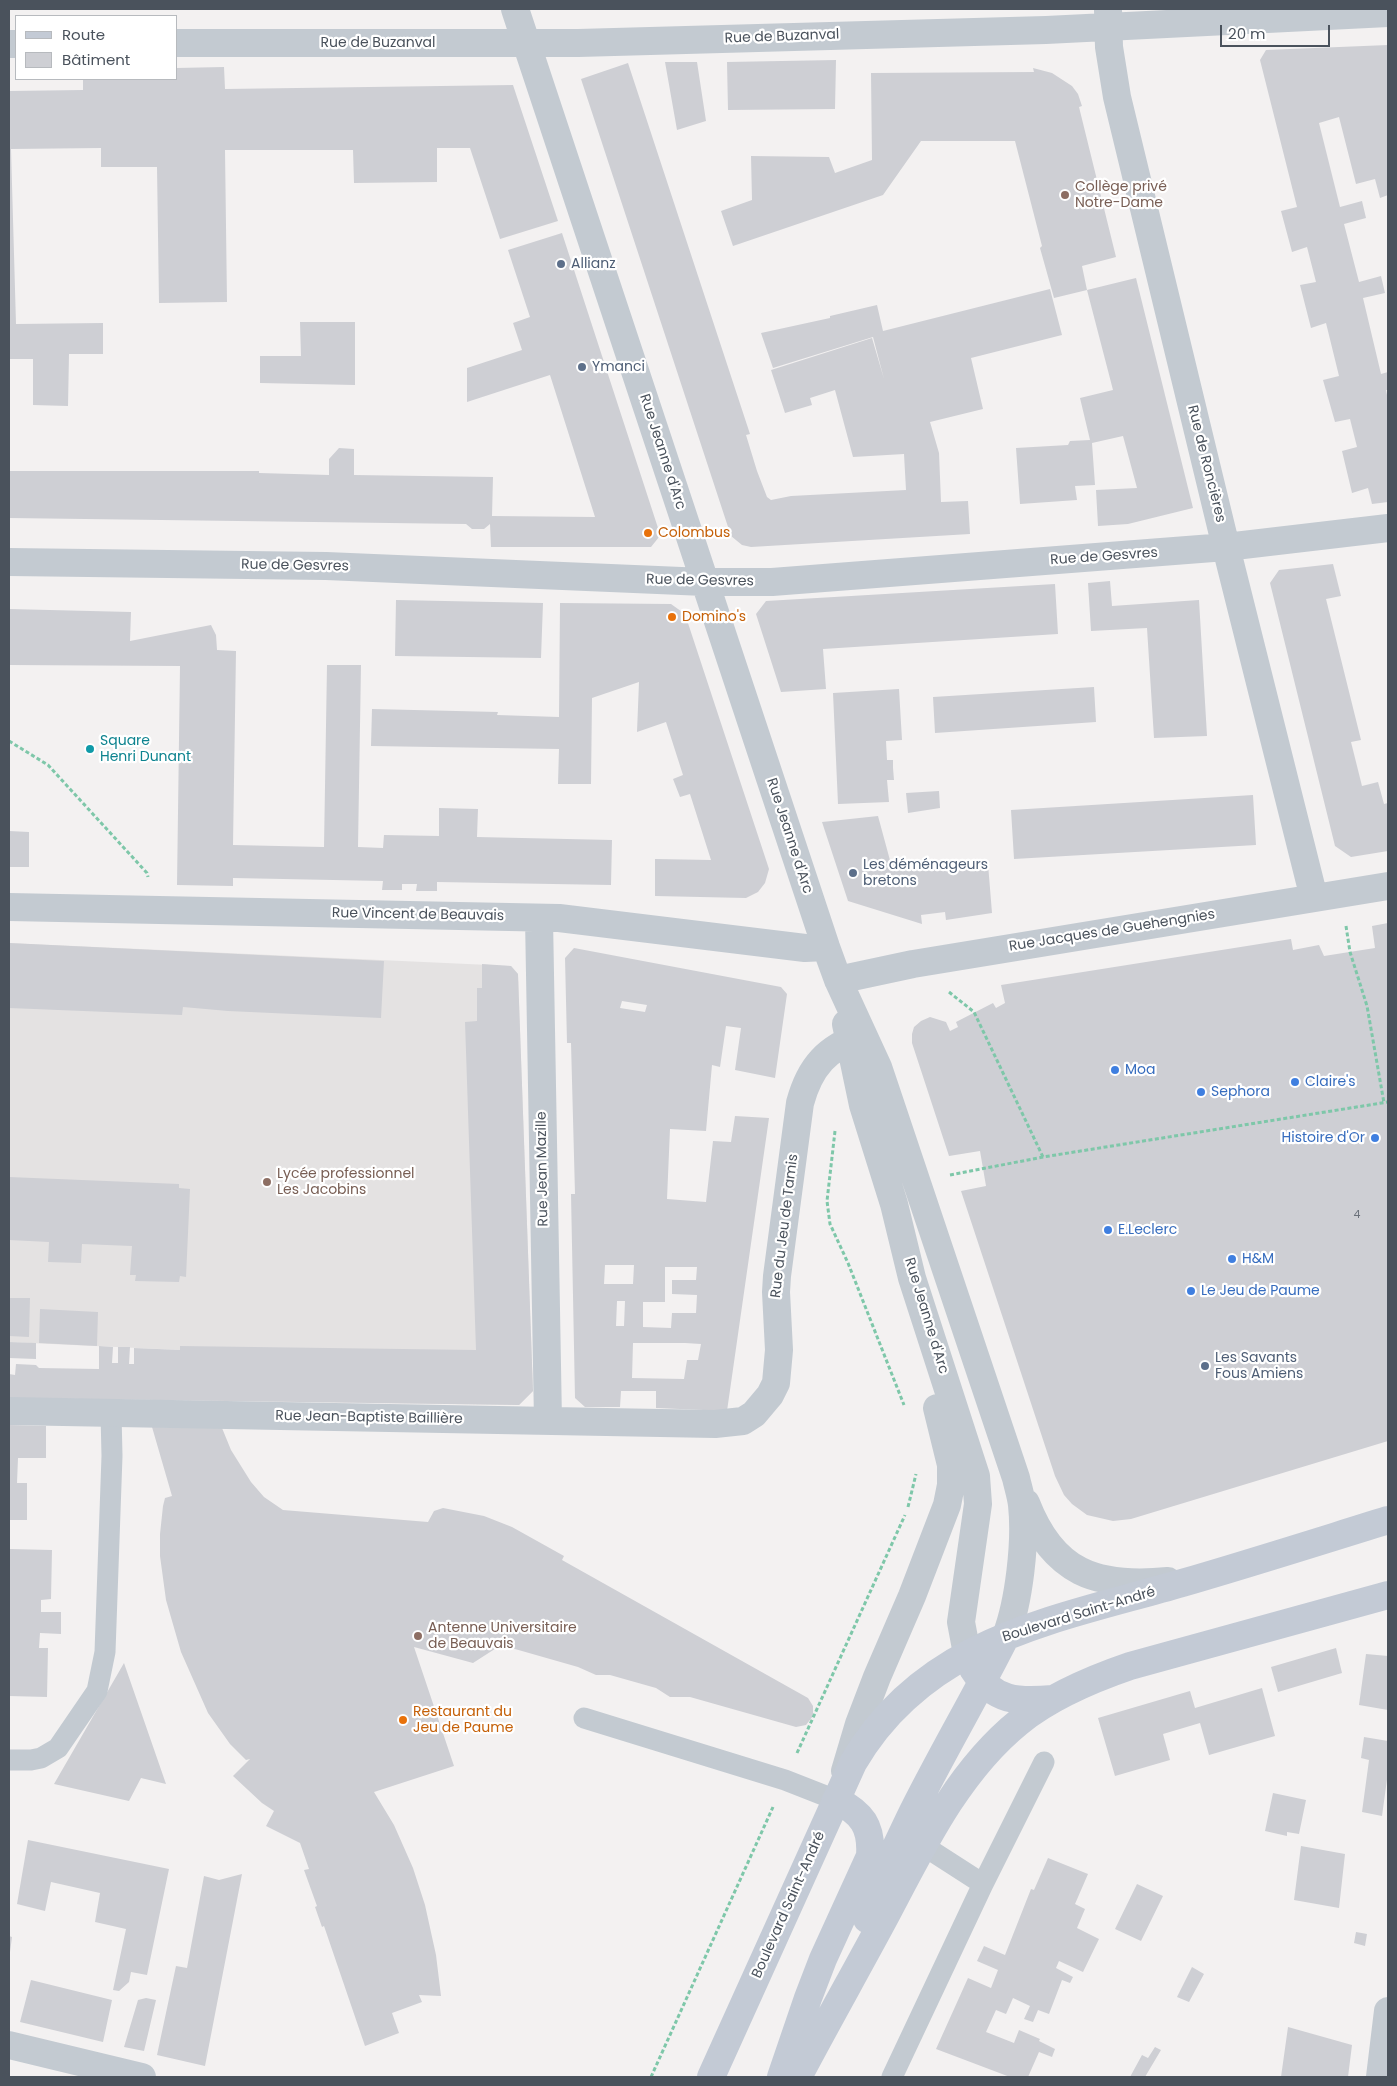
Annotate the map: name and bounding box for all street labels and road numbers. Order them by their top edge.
street label: Rue de Buzanval [724,27,840,47]
street label: Rue de Buzanval [321,35,435,51]
street label: Rue Jeanne d'Arc [635,392,689,512]
street label: Rue de Roncières [1183,404,1229,524]
street label: Rue de Gesvres [1050,545,1158,569]
street label: Rue de Gesvres [241,557,349,575]
street label: Rue de Gesvres [646,572,754,590]
street label: Rue Jeanne d'Arc [762,776,816,896]
street label: Rue Vincent de Beauvais [332,905,504,925]
street label: Rue Jacques de Guehengnies [1008,906,1216,956]
street label: Rue Jean Mazille [534,1111,552,1227]
street label: Rue du Jeu de Tamis [768,1153,802,1299]
street label: Rue Jeanne d'Arc [900,1256,952,1376]
street label: Rue Jean-Baptiste Baillière [275,1408,463,1428]
street label: Boulevard Saint-André [1001,1584,1157,1646]
street label: Boulevard Saint-André [749,1829,829,1981]

